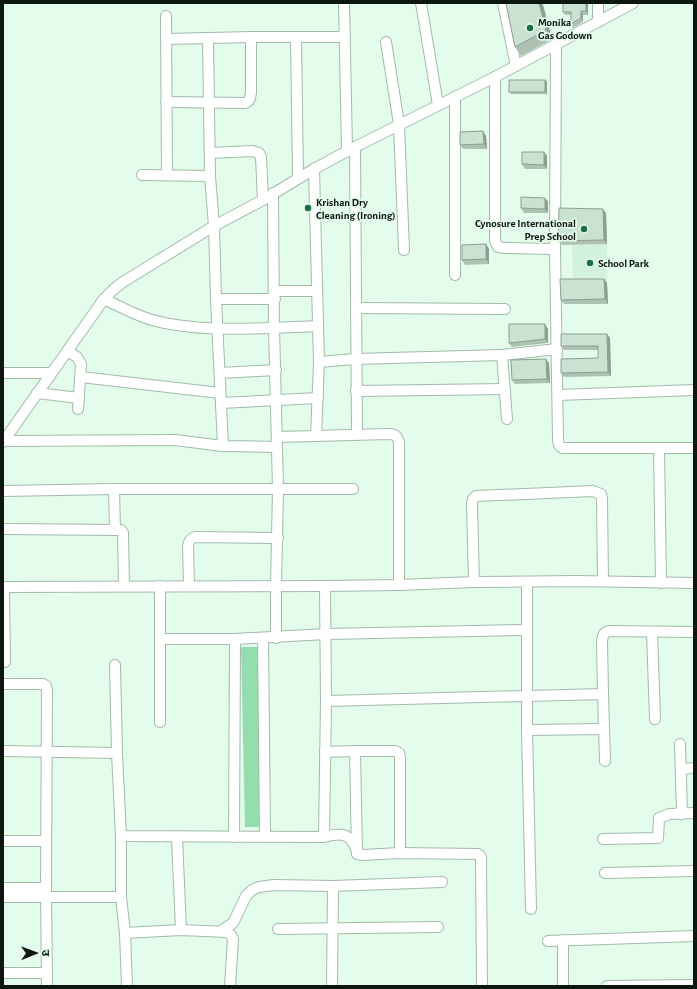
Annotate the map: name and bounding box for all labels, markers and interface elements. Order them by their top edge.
place label: Monika Gas Godown [538,17,592,41]
marker: Monika Gas Godown [525,23,535,33]
place label: Krishan Dry Cleaning (Ironing) [316,197,396,221]
marker: Krishan Dry Cleaning (Ironing) [303,203,313,213]
place label: Cynosure International Prep School [475,218,576,242]
marker: Cynosure International Prep School [579,224,589,234]
marker: School Park [585,258,595,268]
place label: School Park [598,258,650,269]
north arrow [16,933,56,973]
text: उ [40,950,51,957]

